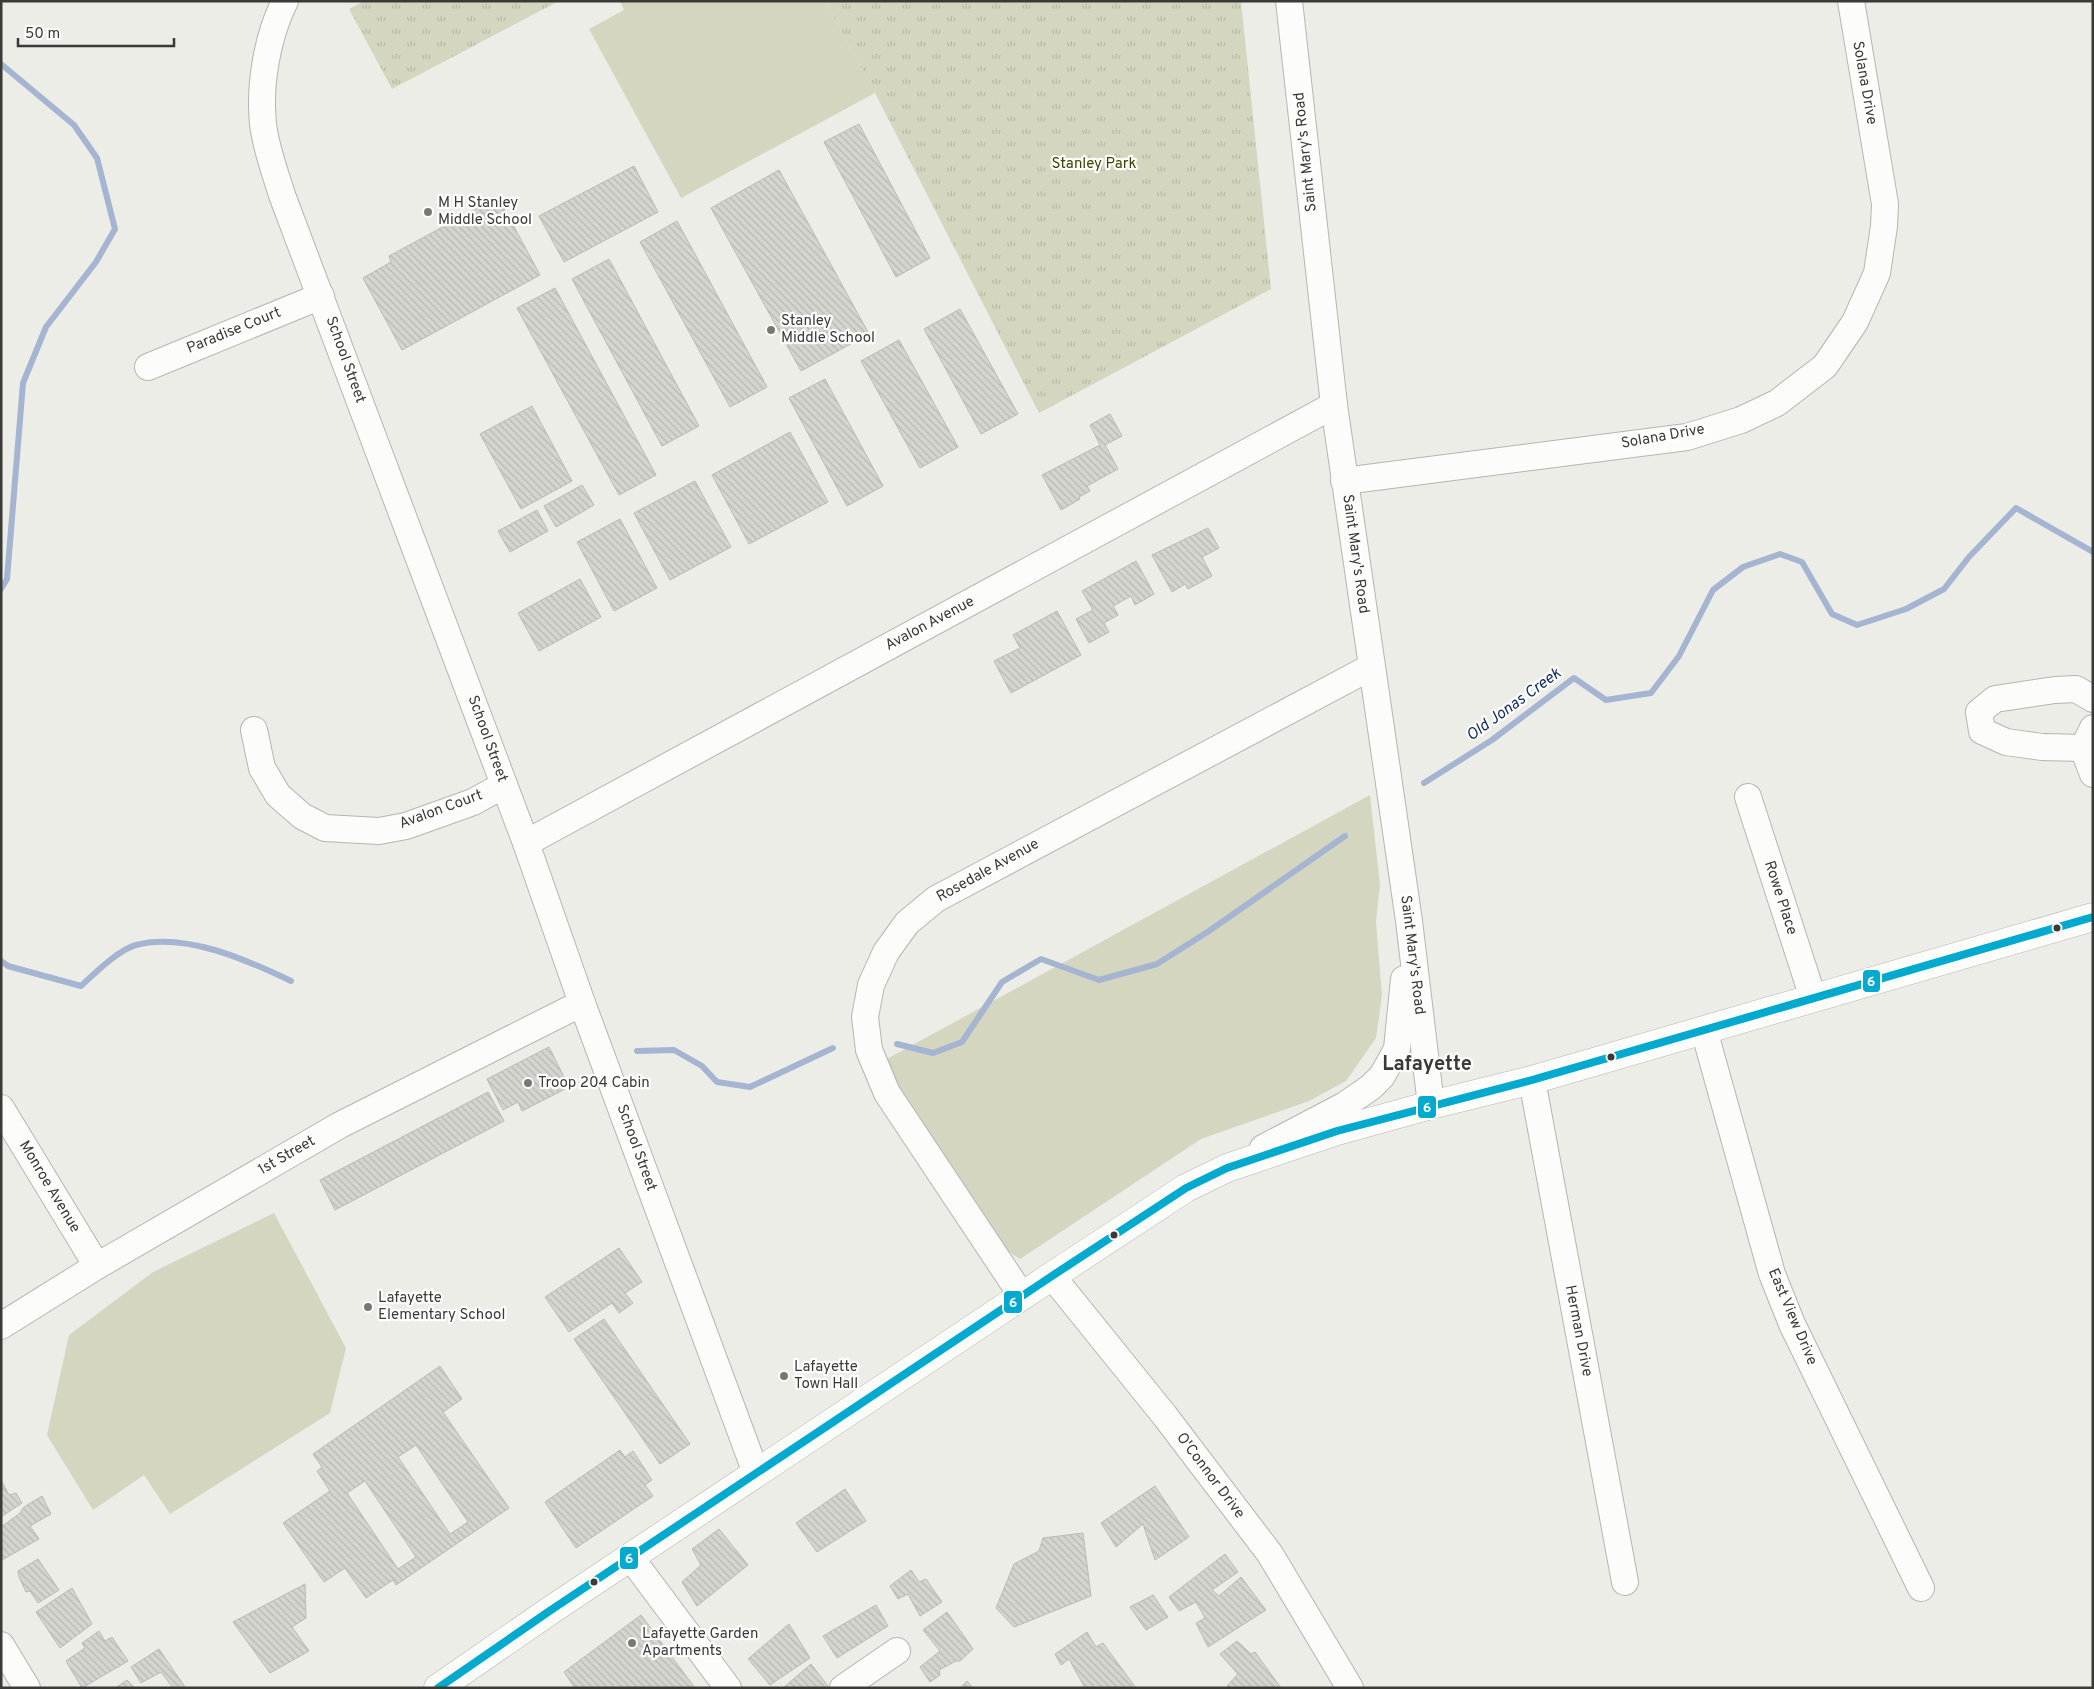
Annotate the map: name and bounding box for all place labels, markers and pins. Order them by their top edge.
place label: M H Stanley Middle School [438,194,532,230]
marker: M H Stanley Middle School [422,206,434,218]
place label: Stanley Middle School [781,312,875,348]
marker: Stanley Middle School [765,324,777,336]
unlabelled marker [2052,923,2062,933]
unlabelled marker [1606,1052,1616,1062]
place label: Troop 204 Cabin [538,1074,650,1093]
marker: Troop 204 Cabin [522,1077,534,1089]
unlabelled marker [1109,1230,1119,1240]
place label: Lafayette Elementary School [378,1289,505,1325]
marker: Lafayette Elementary School [362,1301,374,1313]
place label: Lafayette Town Hall [794,1358,858,1394]
marker: Lafayette Town Hall [778,1370,790,1382]
unlabelled marker [589,1577,599,1587]
place label: Lafayette Garden Apartments [642,1625,758,1661]
marker: Lafayette Garden Apartments [626,1637,638,1649]

